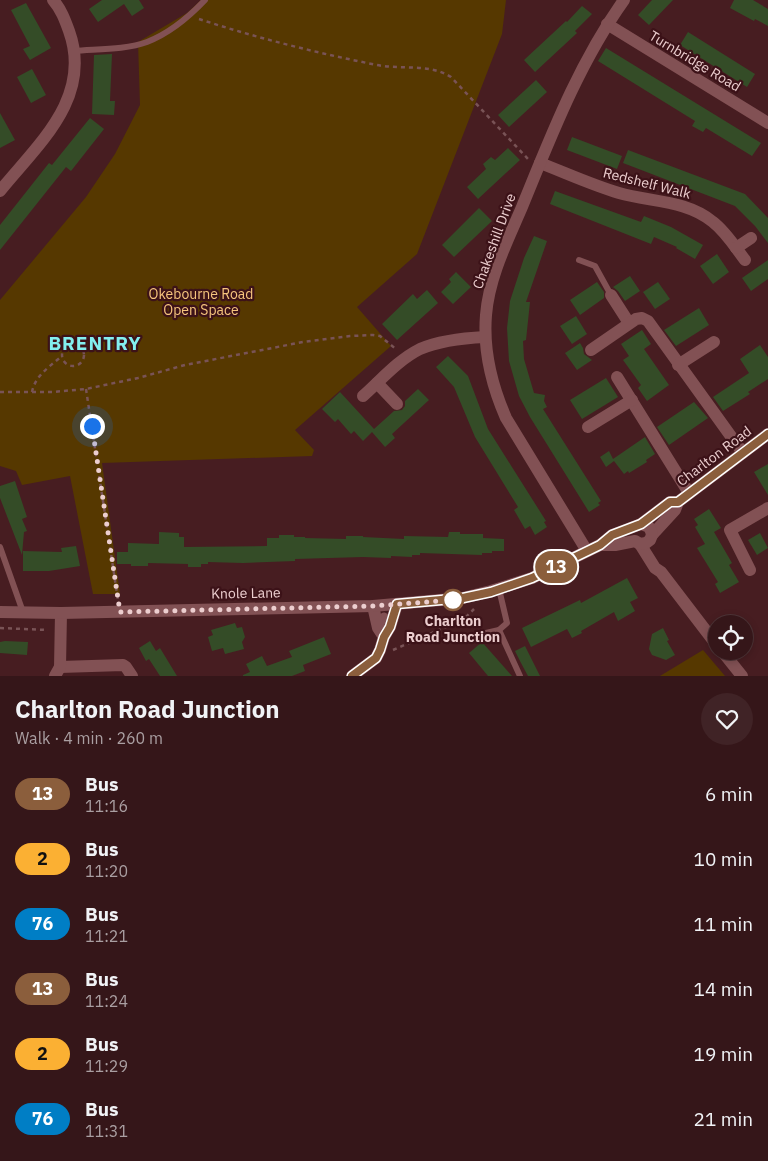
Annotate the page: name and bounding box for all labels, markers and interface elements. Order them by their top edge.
street label: Turnbridge Road [646,27,744,95]
street label: Redshelf Walk [601,163,693,203]
street label: Chakeshill Drive [468,190,520,291]
park label: Okebourne Road Open Space [149,285,253,319]
district label: BRENTRY [48,331,142,355]
your location [80,414,105,439]
street label: Charlton Road [673,422,755,490]
line badge: 13 [534,551,578,583]
text: 13 [545,555,567,578]
street label: Knole Lane [211,583,281,603]
marker: Charlton Road Junction [442,589,464,611]
place label: Charlton Road Junction [406,612,500,646]
map controls [708,615,753,660]
button: locate [708,615,753,660]
text: Charlton Road Junction [15,693,280,725]
button: heart [701,693,753,745]
text: Walk · 4 min · 260 m [15,728,163,748]
text: Bus [85,772,119,796]
text: 13 [32,782,53,805]
text: 6 min [705,782,753,806]
text: 11:16 [85,796,128,816]
text: Bus [85,837,119,861]
text: 2 [37,847,48,870]
text: 10 min [694,847,753,871]
text: 11:20 [85,861,128,881]
text: Bus [85,902,119,926]
text: 76 [32,912,53,935]
text: 11 min [694,912,753,936]
text: 11:21 [85,926,128,946]
text: Bus [85,967,119,991]
text: 13 [32,977,53,1000]
text: 14 min [694,977,753,1001]
text: 11:24 [85,991,128,1011]
text: Bus [85,1032,119,1056]
text: 2 [37,1042,48,1065]
text: 19 min [694,1042,753,1066]
text: 11:29 [85,1056,128,1076]
text: Bus [85,1097,119,1121]
text: 76 [32,1107,53,1130]
text: 21 min [694,1107,753,1131]
text: 11:31 [85,1121,128,1141]

